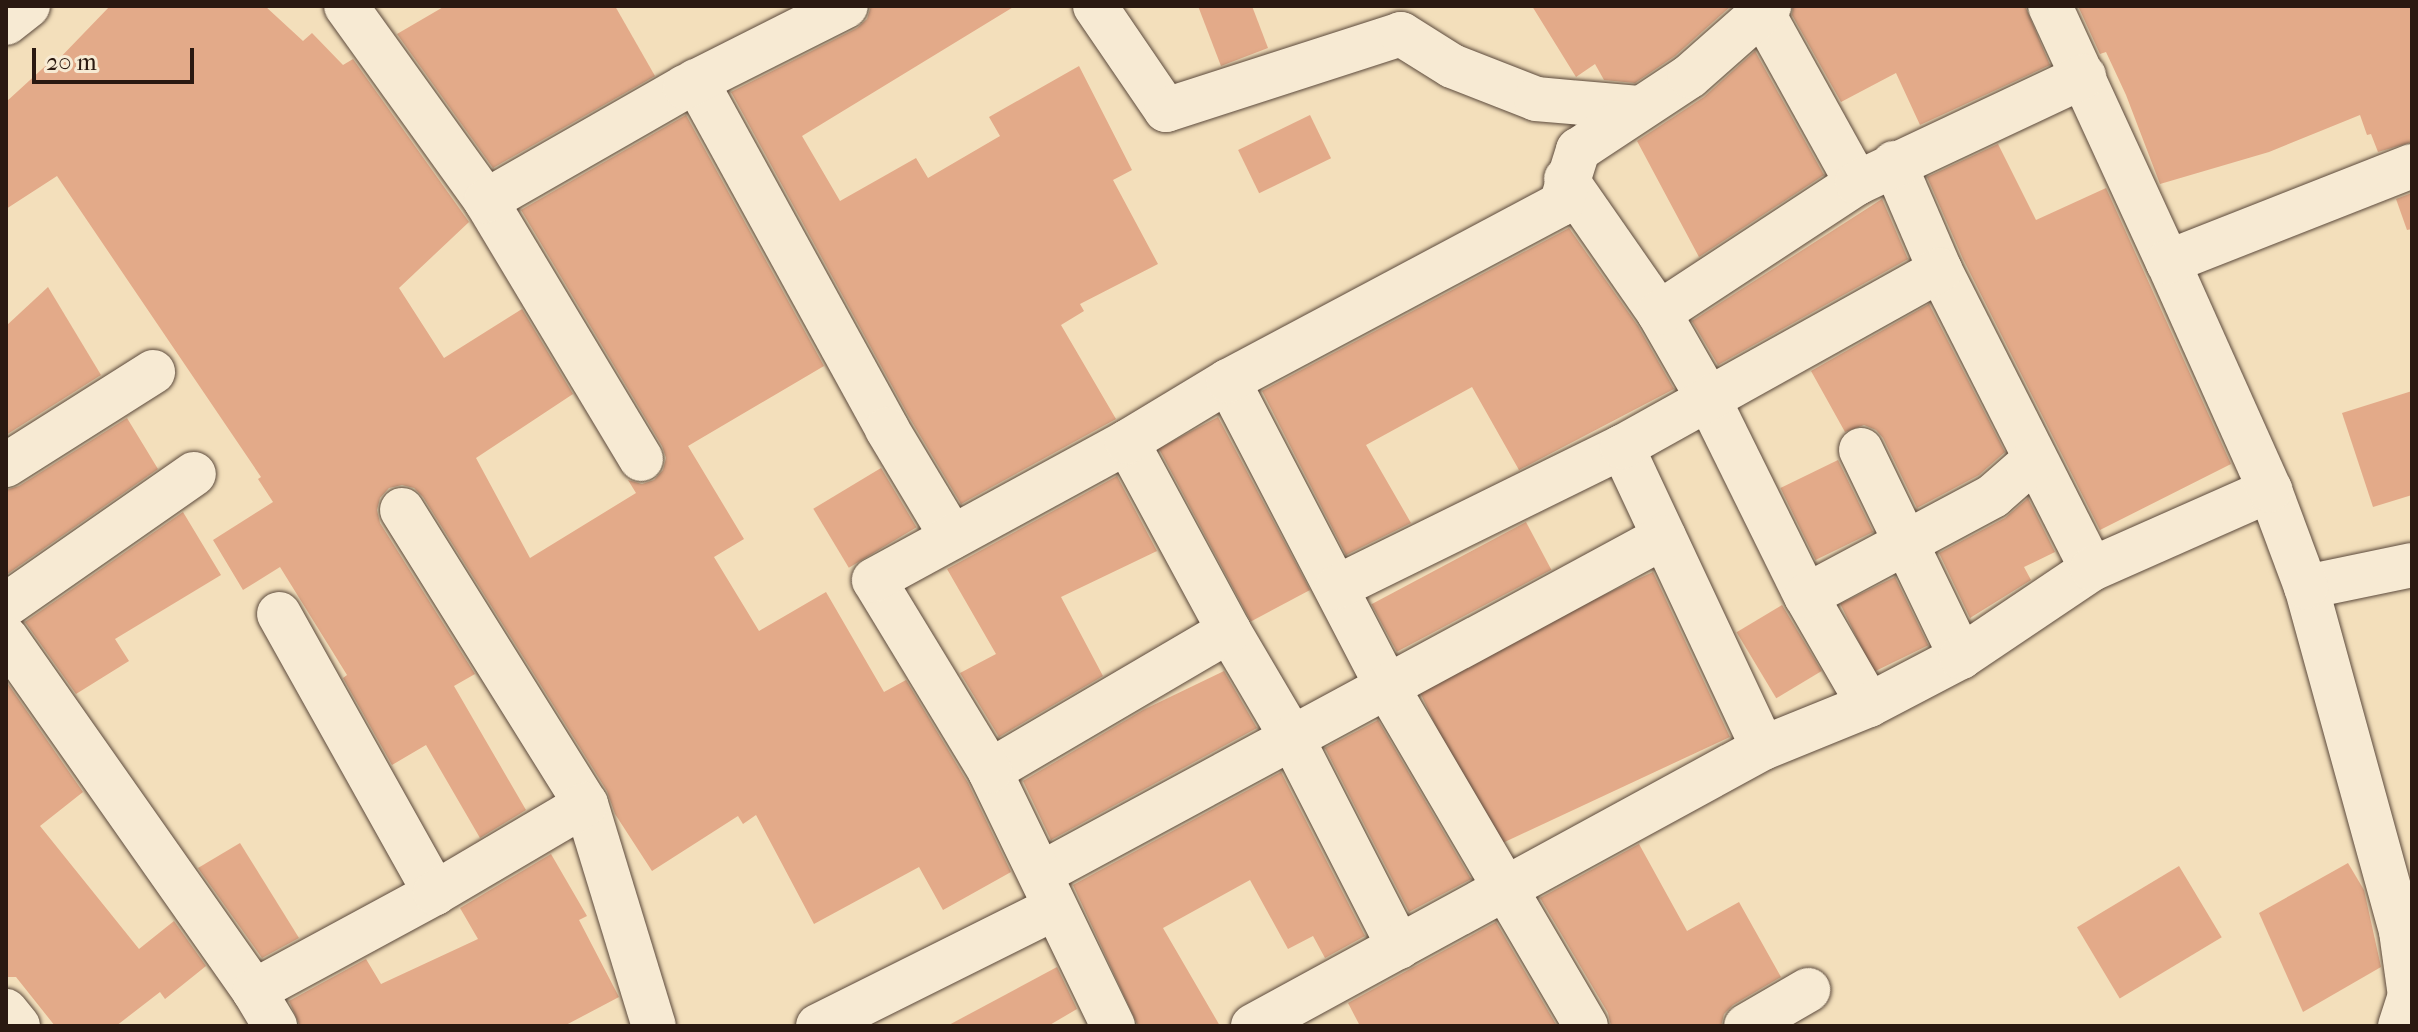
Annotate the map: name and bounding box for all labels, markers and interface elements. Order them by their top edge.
scale bar [36,32,198,82]
text: 20 m [46,48,97,76]

